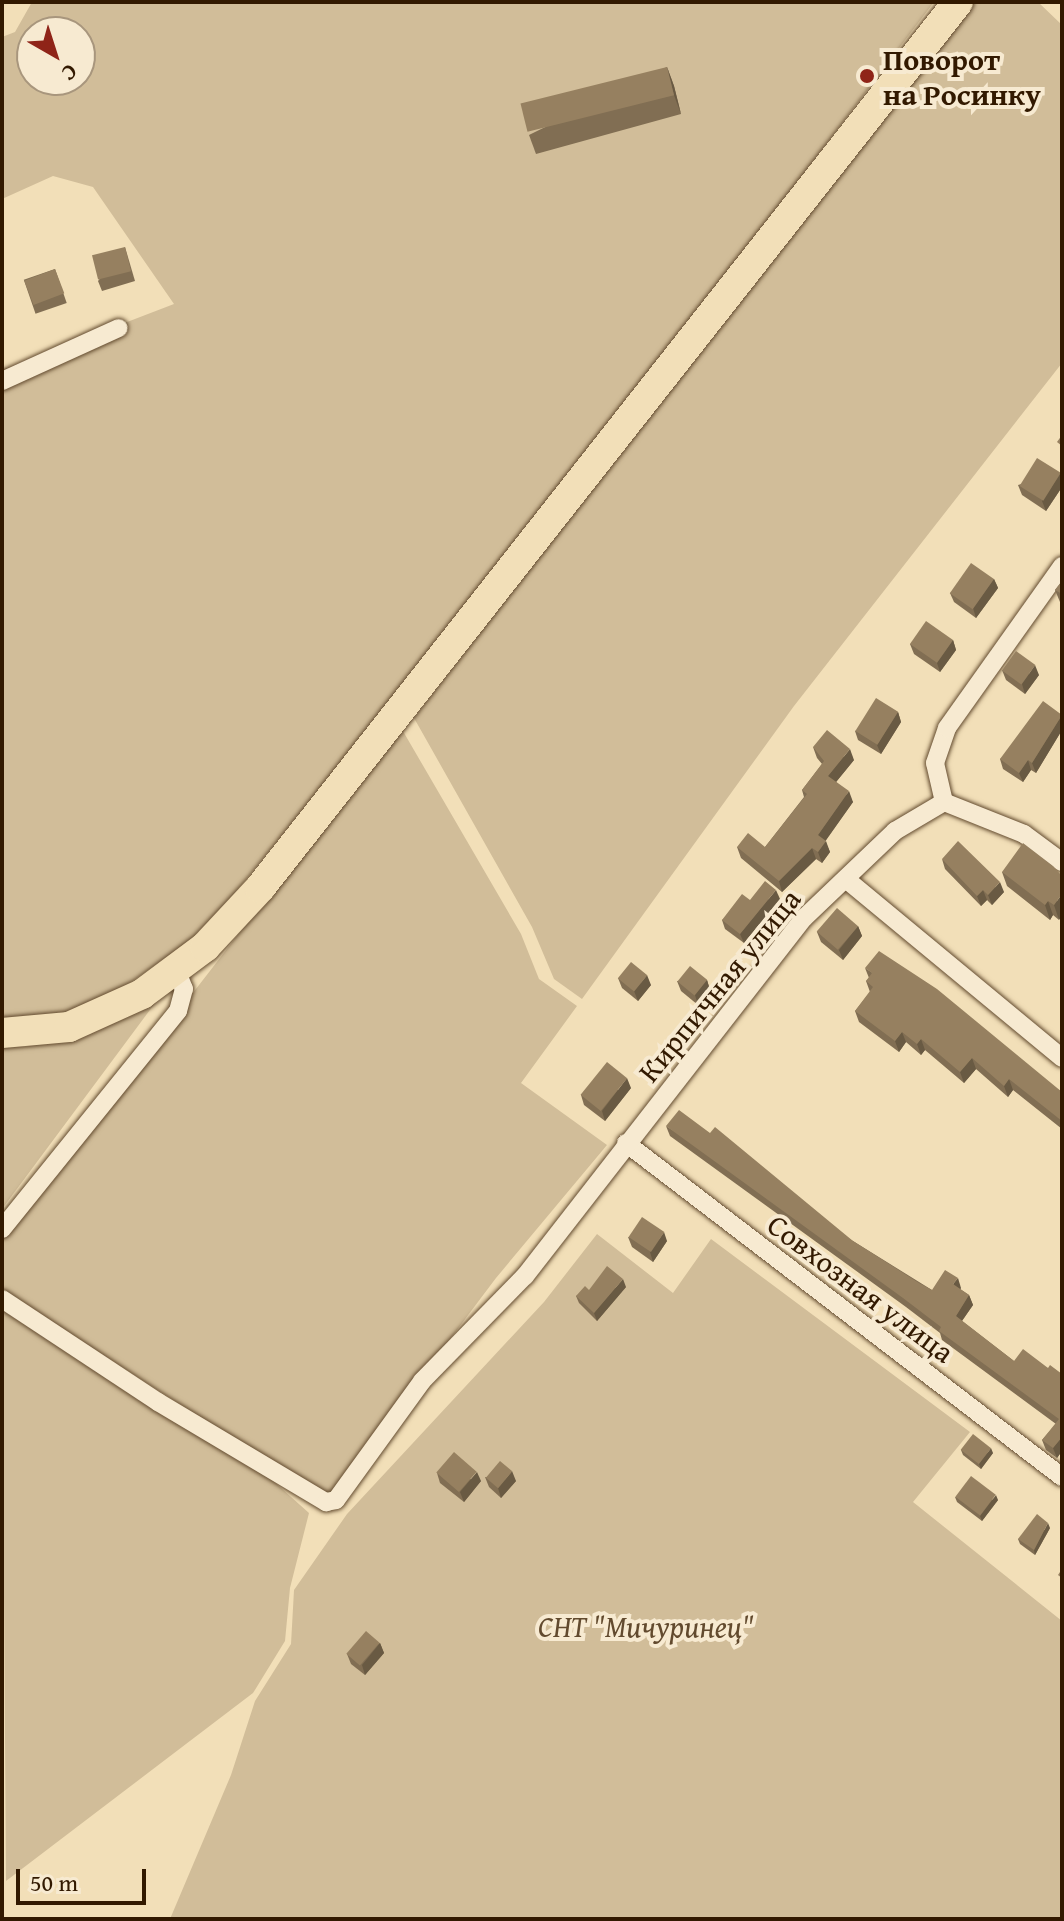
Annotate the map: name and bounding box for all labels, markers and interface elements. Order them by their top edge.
north arrow [16,16,96,96]
place label: Поворот на Росинку [883,41,1041,112]
text: С [55,57,85,89]
marker: Поворот на Росинку [858,67,876,85]
street label: Кирпичная улица [630,881,808,1089]
street label: Совхозная улица [761,1206,961,1370]
park label: СНТ "Мичуринец" [538,1608,754,1644]
scale bar [20,1853,150,1903]
text: 50 m [30,1865,78,1900]

